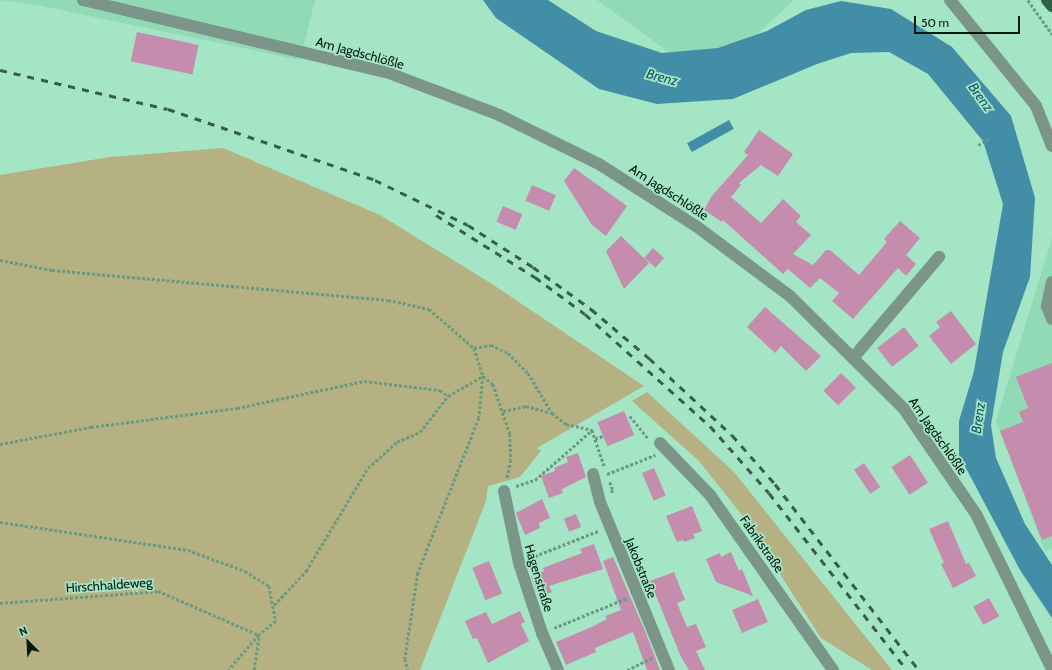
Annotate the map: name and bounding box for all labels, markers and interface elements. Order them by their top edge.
scale bar [916,8,1022,34]
text: 50 m [921,15,949,30]
street label: Am Jagdschlößle [314,34,406,72]
water label: Brenz [645,65,679,89]
water label: Brenz [965,79,997,115]
street label: Am Jagdschlößle [627,161,711,223]
street label: Am Jagdschlößle [906,394,970,478]
water label: Brenz [967,401,989,435]
street label: Fabrikstraße [737,512,787,576]
street label: Jakobstraße [622,536,660,600]
street label: Hagenstraße [521,542,557,614]
street label: Hirschhaldeweg [65,574,153,596]
north arrow [8,622,48,662]
text: N [17,623,30,639]

